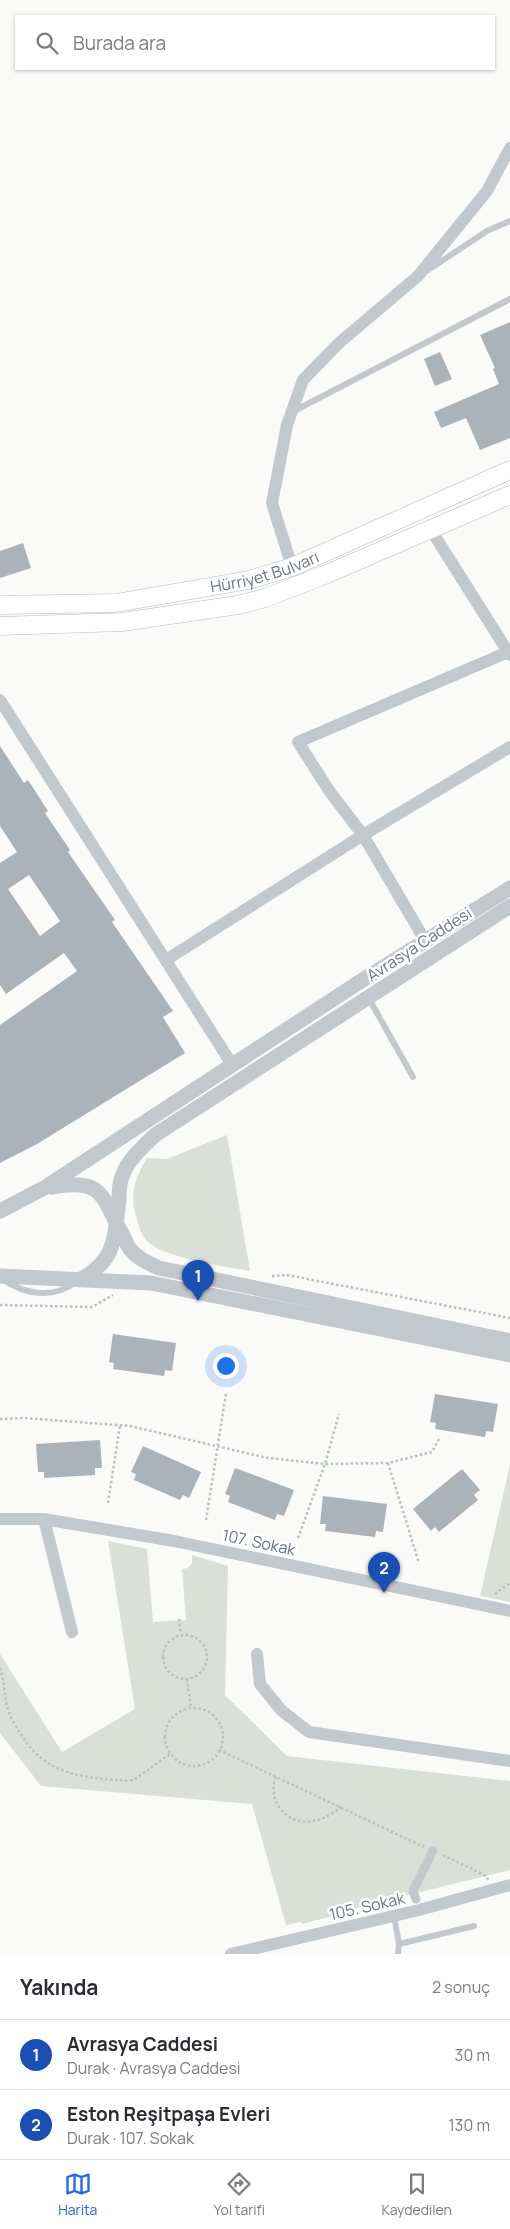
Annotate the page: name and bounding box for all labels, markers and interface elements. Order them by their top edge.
search box [15,15,495,70]
icon: search [33,29,61,57]
text: Burada ara [73,30,166,56]
street label: Hürriyet Bulvarı [209,546,322,597]
street label: Avrasya Caddesi [362,902,476,986]
pin: 1 [182,1260,214,1301]
your location [213,1353,239,1379]
street label: 107. Sokak [220,1524,299,1561]
pin: 2 [368,1552,400,1593]
street label: 105. Sokak [327,1886,408,1925]
text: Yakında [20,1973,98,2001]
text: 2 sonuç [432,1976,490,1998]
text: Avrasya Caddesi [67,2031,218,2057]
text: 1 [32,2044,40,2066]
text: 30 m [455,2044,490,2066]
text: Durak · Avrasya Caddesi [67,2057,241,2079]
text: Eston Reşitpaşa Evleri [67,2101,270,2127]
text: 2 [31,2114,41,2136]
text: 130 m [448,2114,490,2136]
text: Durak · 107. Sokak [67,2127,194,2149]
tab: Harita [58,2170,97,2219]
tab: Yol tarifi [214,2170,265,2219]
tab: Kaydedilen [381,2170,452,2219]

